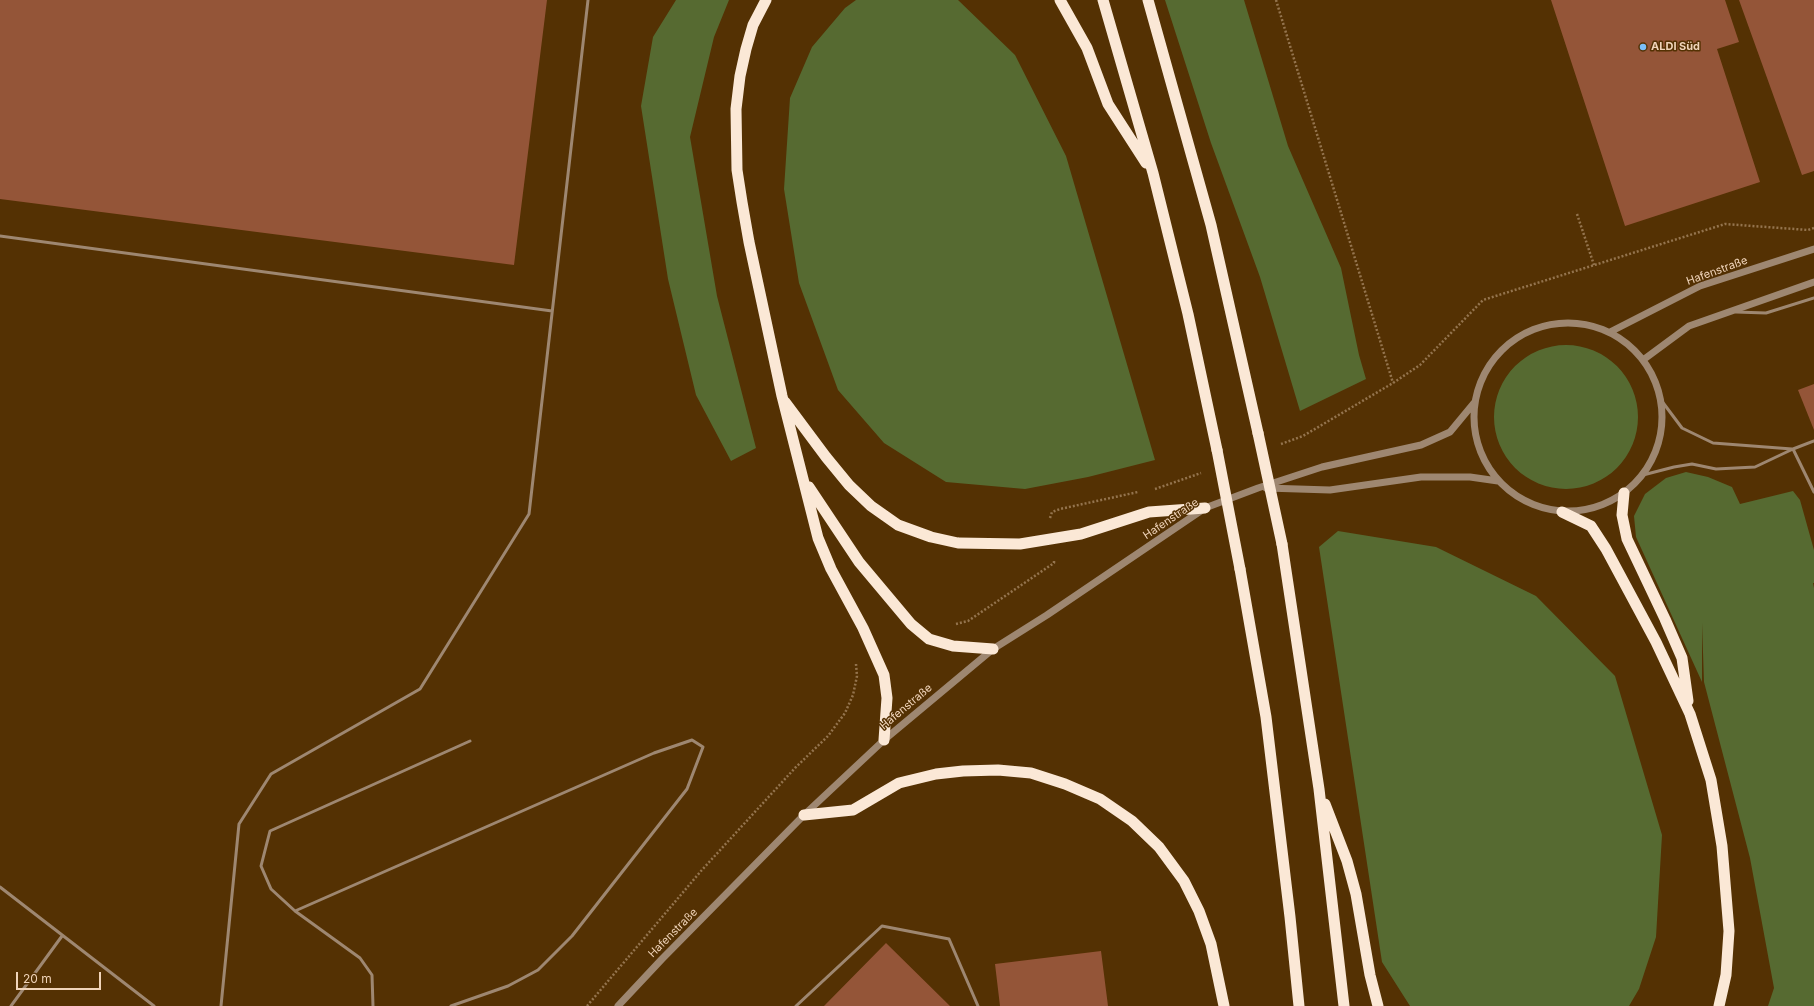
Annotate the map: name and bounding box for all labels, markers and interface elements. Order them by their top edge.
place label: ALDI Süd [1651,40,1700,54]
marker: ALDI Süd [1638,42,1648,52]
street label: Hafenstraße [1685,254,1749,288]
street label: Hafenstraße [1141,496,1201,542]
street label: Hafenstraße [877,681,935,733]
street label: Hafenstraße [646,906,700,960]
scale bar [18,964,103,990]
text: 20 m [23,971,52,986]

